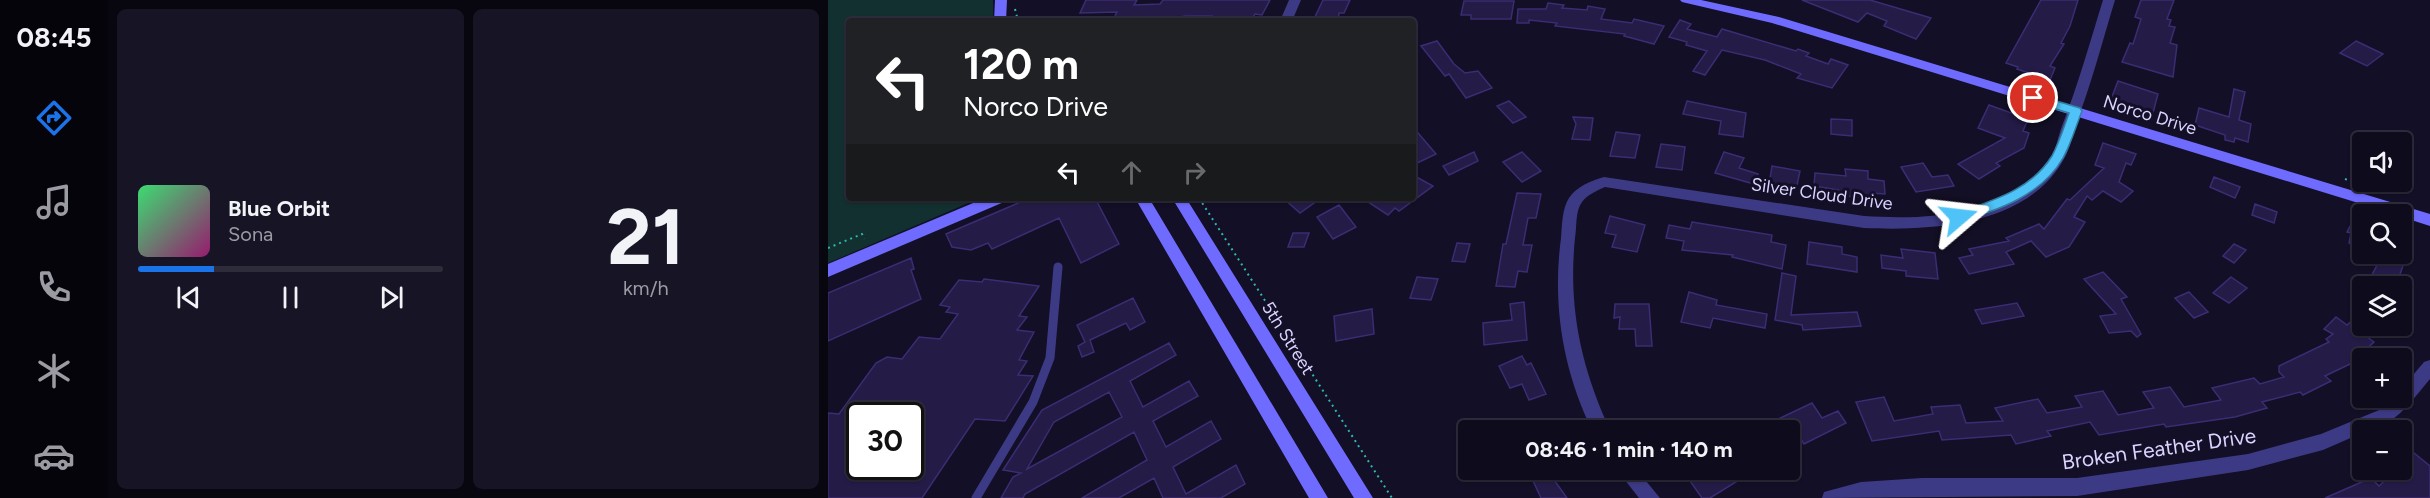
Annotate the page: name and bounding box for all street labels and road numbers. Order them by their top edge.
street label: Norco Drive [2101,90,2200,140]
street label: Silver Cloud Drive [1750,173,1894,215]
street label: 5th Street [1257,297,1319,379]
street label: Broken Feather Drive [2060,422,2258,475]

